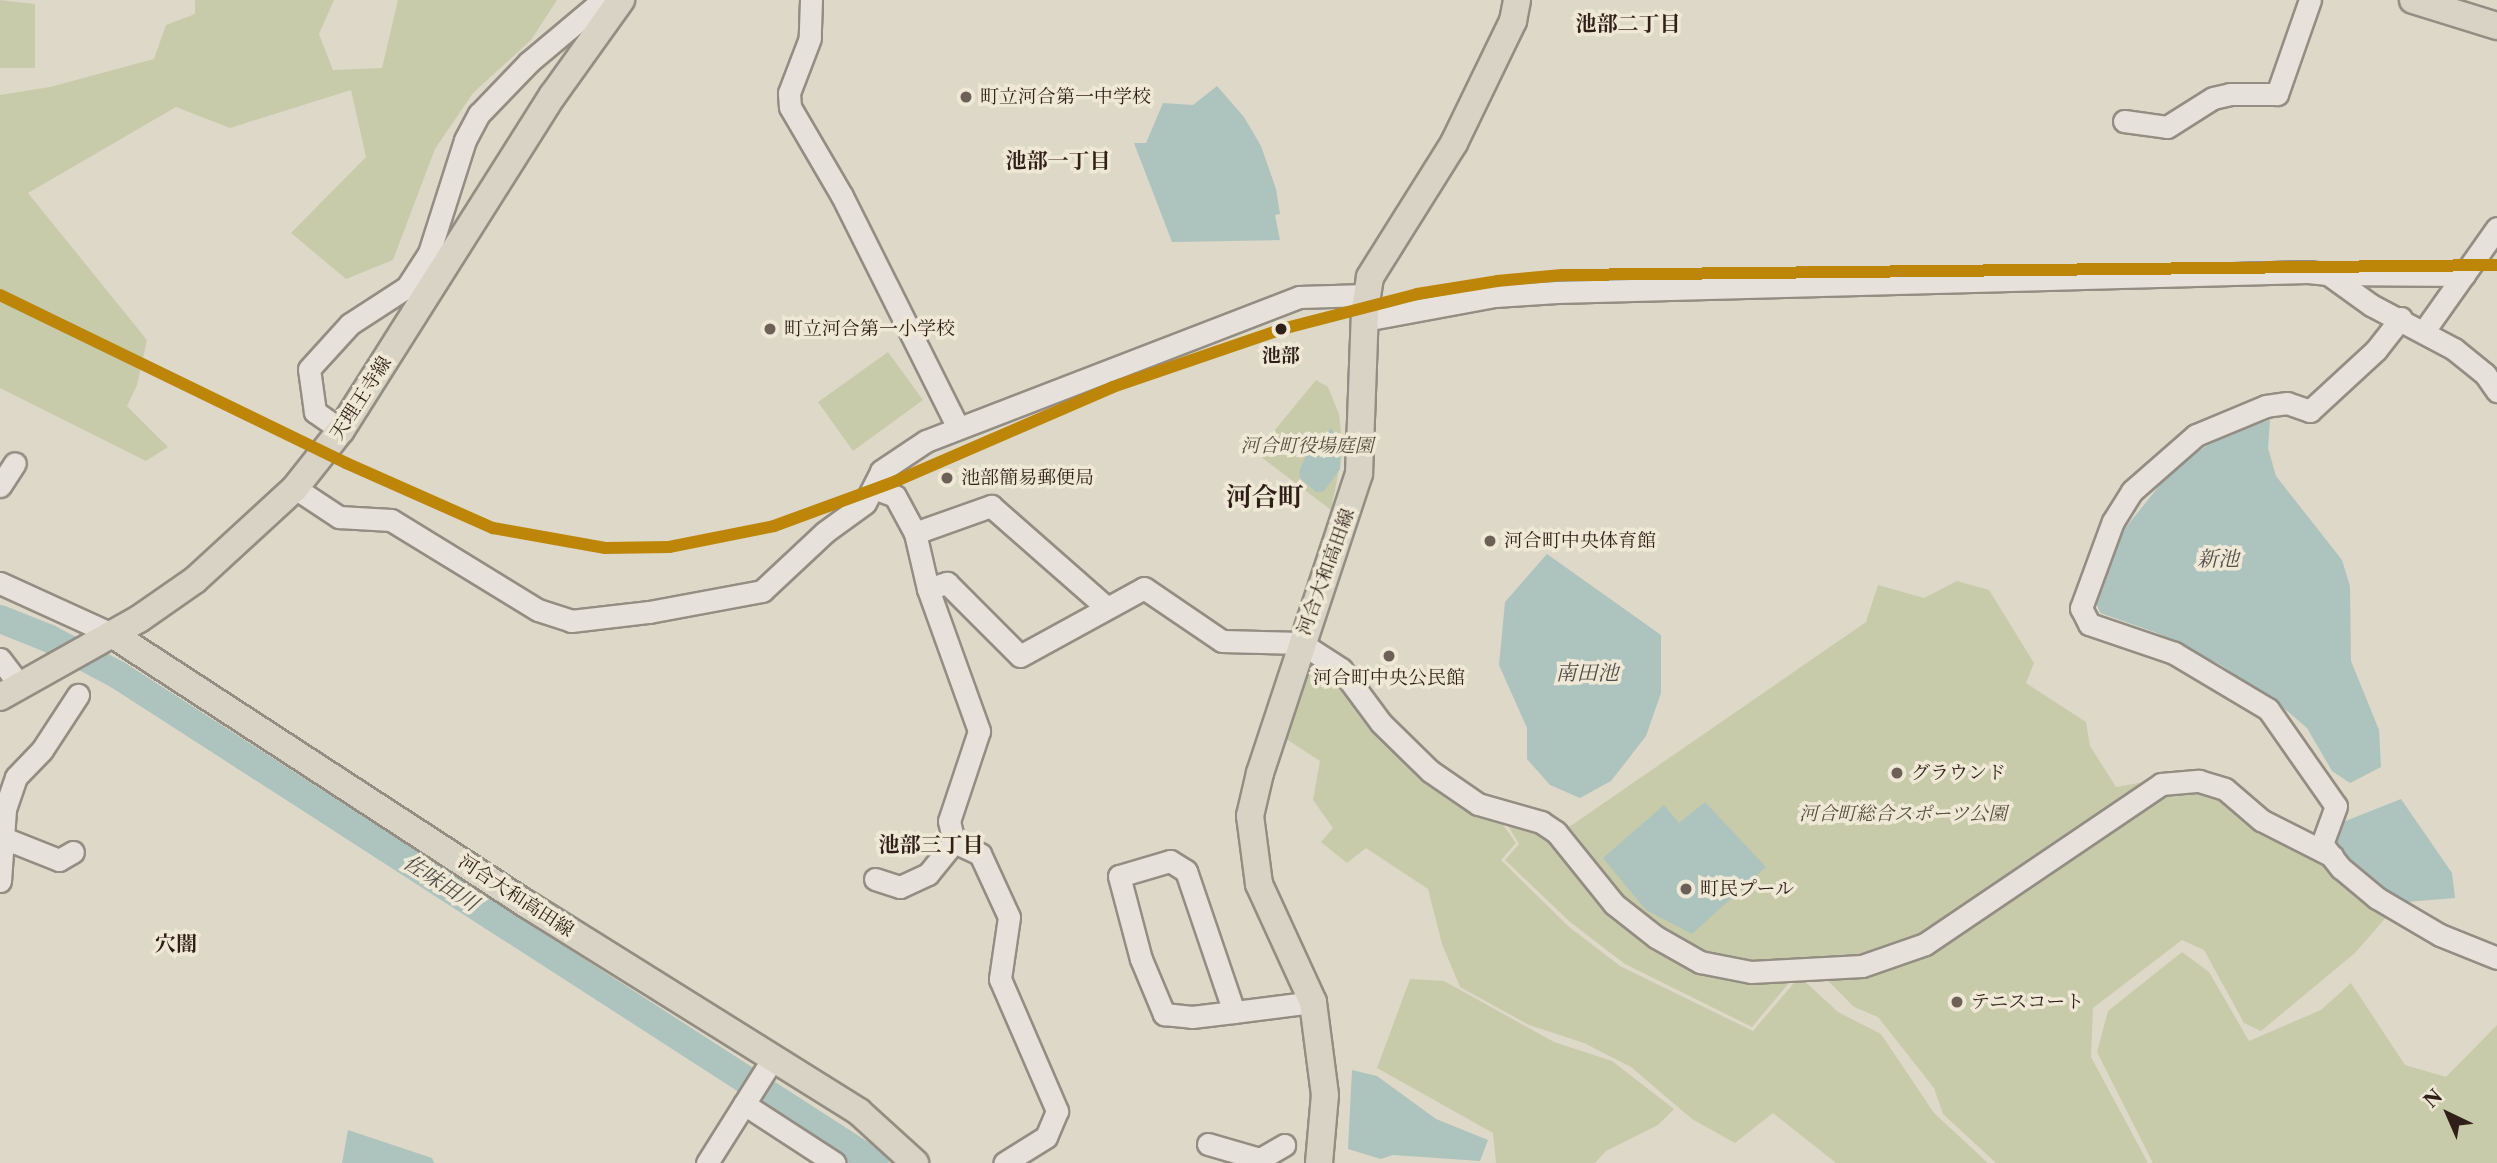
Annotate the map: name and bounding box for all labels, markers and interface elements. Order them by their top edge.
district label: 池部二丁目 [1576,11,1680,37]
place label: 町立河合第一中学校 [980,86,1151,108]
marker: 町立河合第一中学校 [958,89,974,105]
district label: 池部一丁目 [1006,148,1110,174]
marker: 池部 [1269,317,1293,341]
place label: 町立河合第一小学校 [784,318,955,340]
marker: 町立河合第一小学校 [762,321,778,337]
place label: 池部 [1262,345,1300,367]
street label: 天理王寺線 [326,352,396,444]
park label: 河合町役場庭園 [1241,435,1373,457]
place label: 池部簡易郵便局 [961,467,1094,489]
marker: 池部簡易郵便局 [939,470,955,486]
district label: 河合町 [1226,482,1304,514]
street label: 河合大和高田線 [1293,506,1359,638]
place label: 河合町中央体育館 [1504,530,1656,552]
marker: 河合町中央体育館 [1482,533,1498,549]
water label: 新池 [2197,546,2239,572]
marker: 河合町中央公民館 [1381,648,1397,664]
water label: 南田池 [1556,660,1618,686]
place label: 河合町中央公民館 [1313,667,1465,689]
place label: グラウンド [1911,762,2006,784]
marker: グラウンド [1889,765,1905,781]
park label: 河合町総合スポーツ公園 [1799,803,2007,825]
district label: 池部三丁目 [879,832,983,858]
water label: 佐味田川 [399,850,483,916]
street label: 河合大和高田線 [454,850,578,942]
place label: 町民プール [1700,878,1794,900]
marker: 町民プール [1678,881,1694,897]
district label: 穴闇 [155,931,197,957]
place label: テニスコート [1971,991,2085,1013]
marker: テニスコート [1949,994,1965,1010]
north arrow [2413,1079,2483,1149]
text: N [2419,1085,2447,1113]

